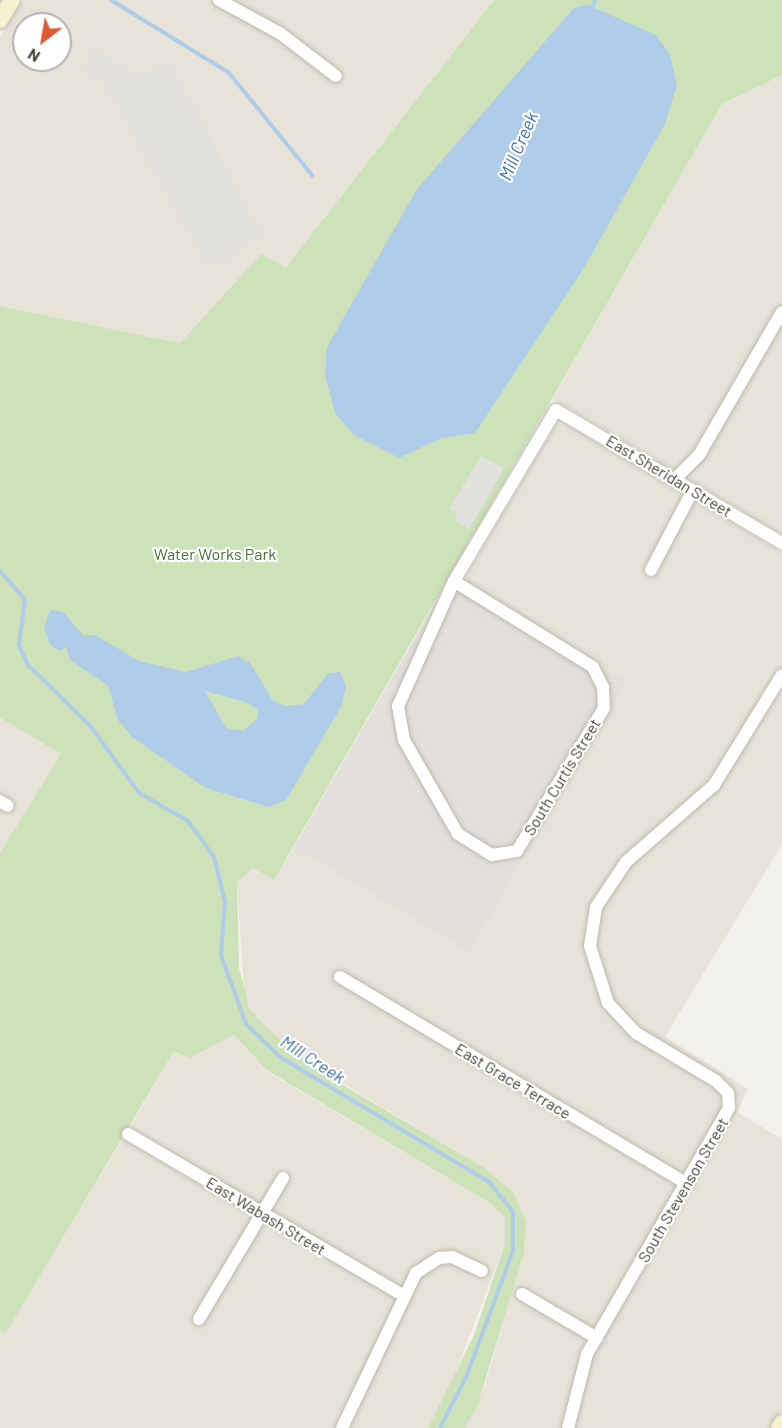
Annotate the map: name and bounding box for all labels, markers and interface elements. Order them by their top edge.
north arrow [12,12,72,72]
text: N [24,45,43,67]
water label: Mill Creek [494,108,542,184]
street label: East Sheridan Street [603,431,735,521]
park label: Water Works Park [154,544,276,564]
street label: South Curtis Street [519,715,605,839]
water label: Mill Creek [277,1030,349,1088]
street label: East Grace Terrace [452,1039,574,1123]
street label: South Stevenson Street [634,1114,732,1266]
street label: East Wabash Street [203,1173,329,1259]

